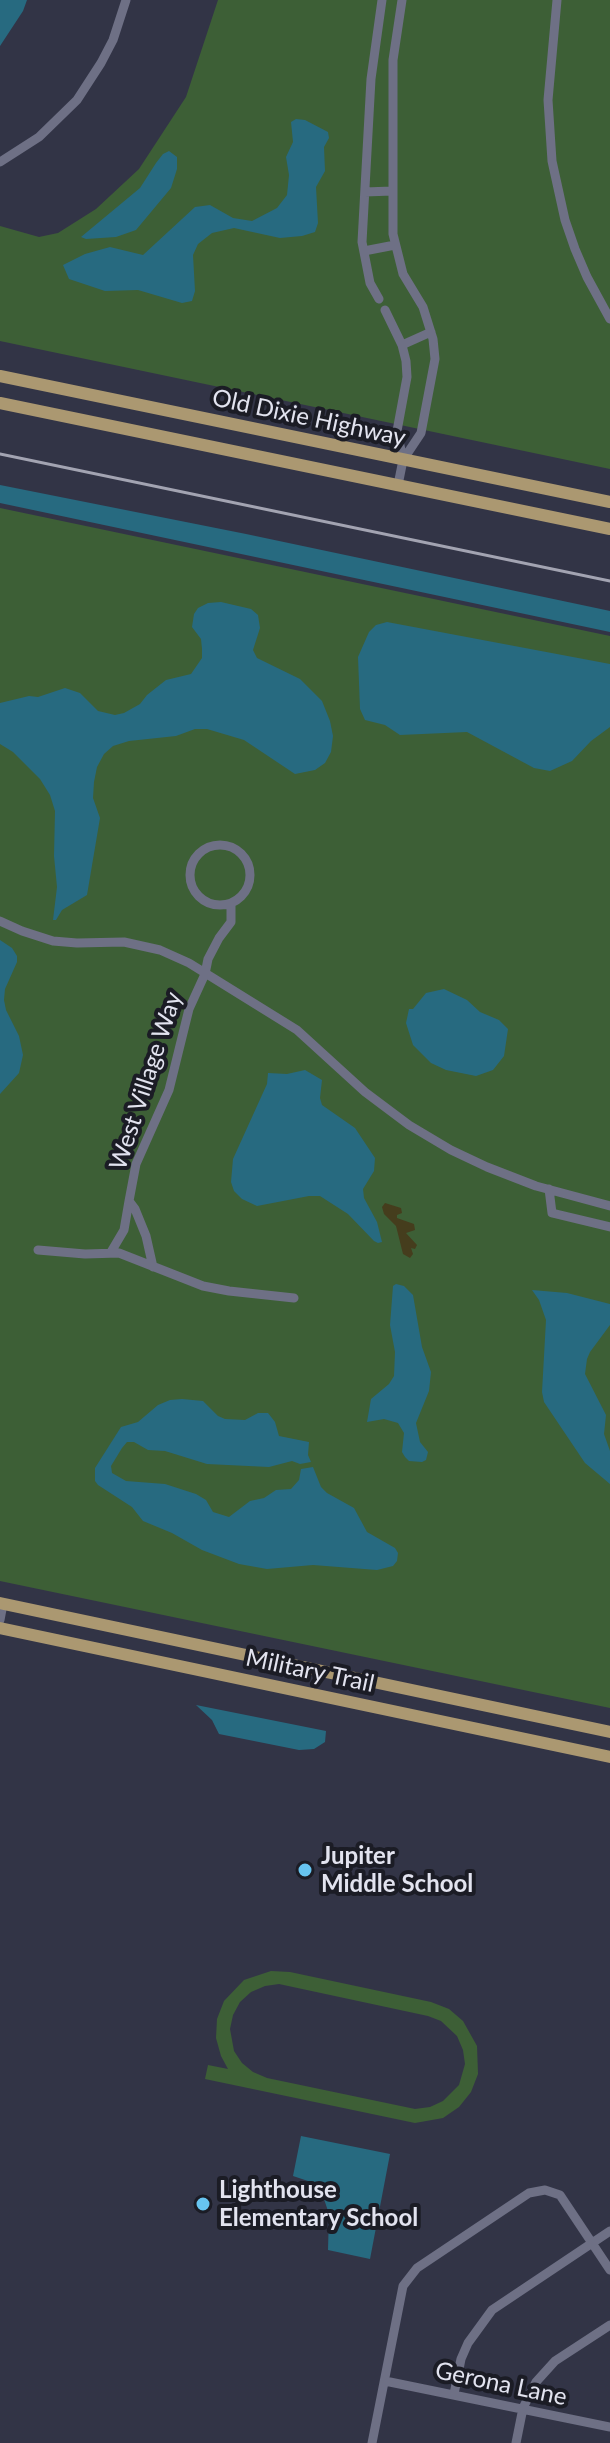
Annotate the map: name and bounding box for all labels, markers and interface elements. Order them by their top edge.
street label: Old Dixie Highway [210,383,408,453]
street label: West Village Way [104,988,188,1174]
street label: Military Trail [243,1643,377,1699]
place label: Jupiter Middle School [321,1842,473,1898]
marker: Jupiter Middle School [296,1861,314,1879]
place label: Lighthouse Elementary School [219,2176,418,2232]
marker: Lighthouse Elementary School [194,2195,212,2213]
street label: Gerona Lane [433,2356,569,2412]

